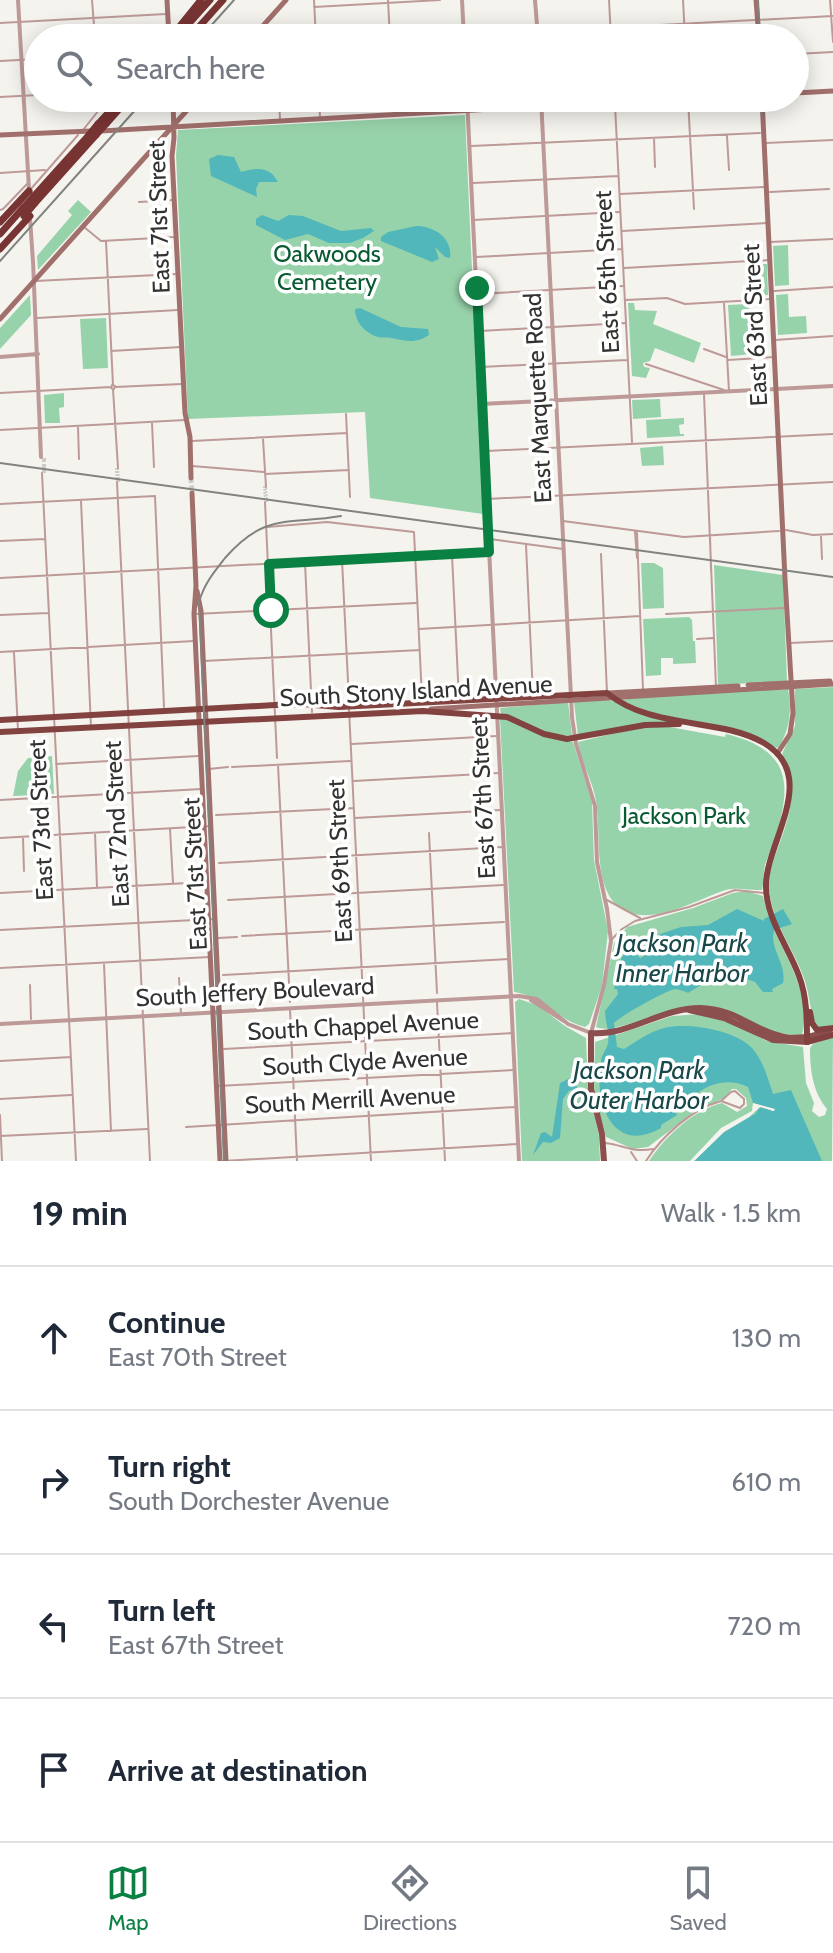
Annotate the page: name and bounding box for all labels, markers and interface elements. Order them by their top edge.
search box [24,24,809,112]
icon: search [52,46,96,90]
text: Search here [116,50,265,87]
street label: East 71st Street [141,140,176,294]
street label: East 65th Street [588,190,625,354]
park label: Oakwoods Cemetery [273,239,381,296]
street label: East 63rd Street [736,243,773,407]
route end [459,270,495,306]
street label: East Marquette Road [518,292,557,504]
route start [253,592,289,628]
street label: South Stony Island Avenue [279,669,553,712]
street label: East 67th Street [464,716,501,880]
street label: East 73rd Street [22,739,59,901]
street label: East 72nd Street [98,740,135,908]
street label: East 69th Street [321,779,358,944]
street label: East 71st Street [176,797,213,951]
park label: Jackson Park [621,801,746,830]
water label: Jackson Park Inner Harbor [614,927,749,989]
street label: South Jeffery Boulevard [135,971,375,1012]
street label: South Chappel Avenue [246,1005,479,1046]
street label: South Clyde Avenue [262,1042,468,1081]
water label: Jackson Park Outer Harbor [570,1054,709,1116]
street label: South Merrill Avenue [244,1080,456,1119]
text: 19 min [32,1192,128,1234]
text: Walk · 1.5 km [661,1197,801,1229]
text: Continue [108,1304,225,1341]
icon: ahead [32,1316,76,1360]
text: 130 m [732,1322,801,1354]
text: East 70th Street [108,1341,287,1373]
text: Turn right [108,1448,231,1485]
icon: right [32,1460,76,1504]
text: 610 m [731,1466,801,1498]
text: South Dorchester Avenue [108,1485,389,1517]
text: Turn left [108,1592,216,1629]
icon: left [32,1604,76,1648]
text: 720 m [727,1610,801,1642]
text: East 67th Street [108,1629,283,1661]
icon: arrive [32,1748,76,1792]
text: Arrive at destination [108,1752,368,1789]
tab: Map [106,1861,150,1936]
tab: Directions [363,1861,457,1936]
tab: Saved [670,1861,727,1936]

